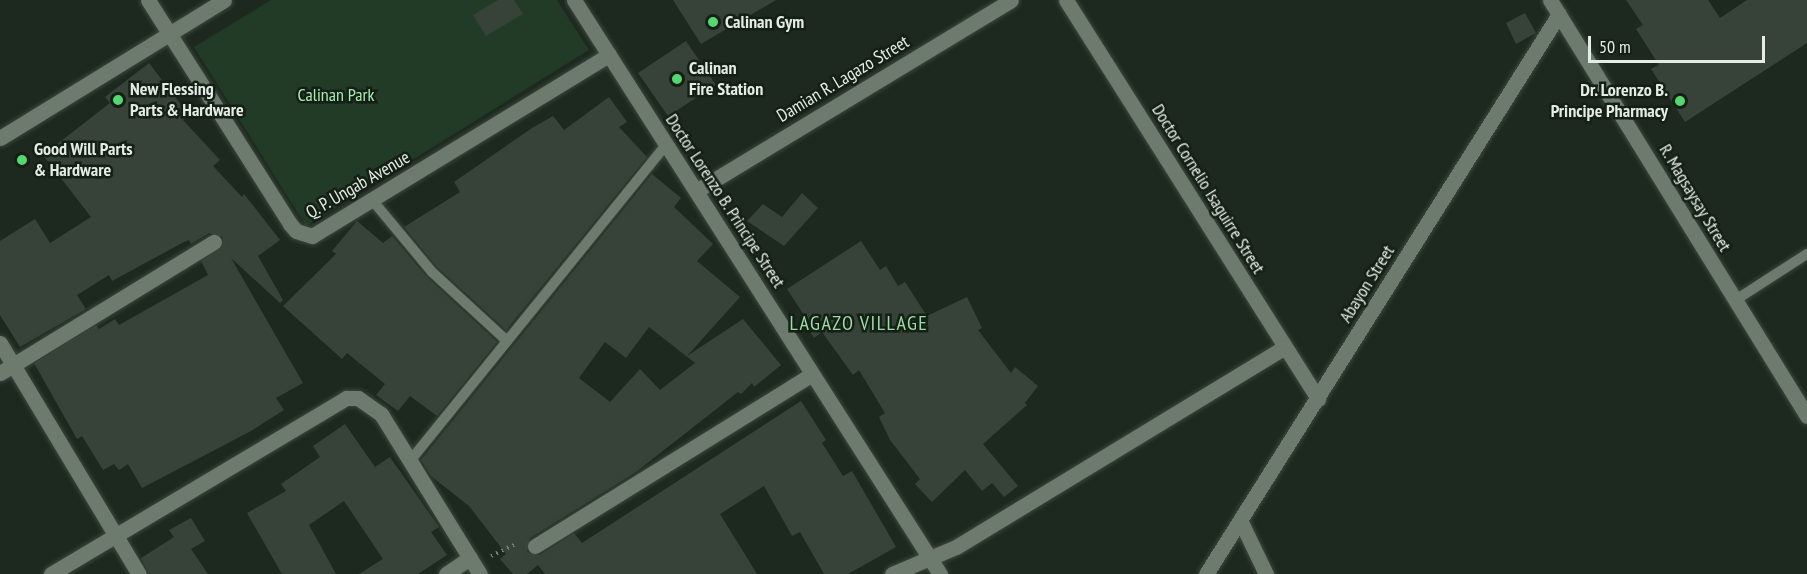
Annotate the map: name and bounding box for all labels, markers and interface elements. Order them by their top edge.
place label: Calinan Gym [725,11,804,33]
marker: Calinan Gym [706,15,720,29]
scale bar [1591,24,1768,62]
street label: Damian R. Lagazo Street [773,31,913,127]
text: 50 m [1599,35,1631,58]
place label: Calinan Fire Station [689,58,763,100]
marker: Calinan Fire Station [670,72,684,86]
place label: New Flessing Parts & Hardware [130,79,244,122]
place label: Dr. Lorenzo B. Principe Pharmacy [1551,80,1668,122]
park label: Calinan Park [298,84,374,106]
marker: New Flessing Parts & Hardware [111,93,125,107]
marker: Dr. Lorenzo B. Principe Pharmacy [1673,94,1687,108]
street label: Doctor Cornelio Isaguirre Street [1147,100,1269,278]
street label: Doctor Lorenzo B. Principe Street [660,110,790,292]
place label: Good Will Parts & Hardware [34,139,133,182]
street label: R. Magsaysay Street [1654,140,1736,256]
street label: Q. P. Ungab Avenue [301,146,415,224]
marker: Good Will Parts & Hardware [15,153,29,167]
street label: Abayon Street [1335,241,1399,327]
district label: LAGAZO VILLAGE [789,311,929,335]

